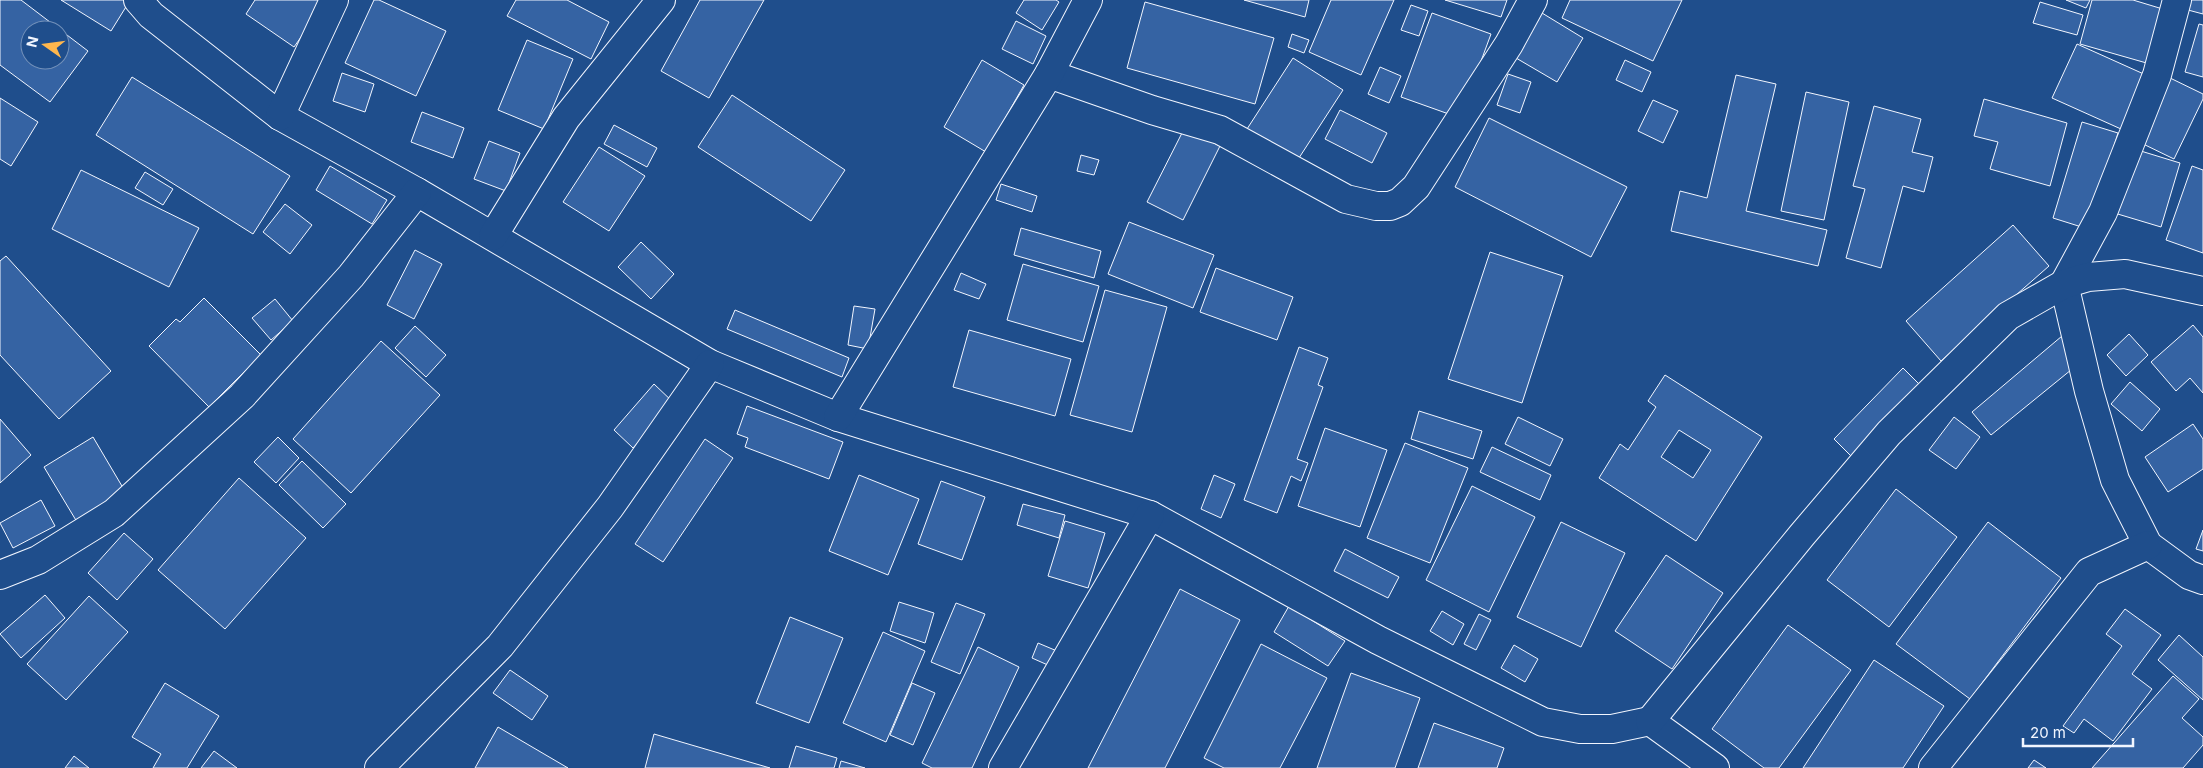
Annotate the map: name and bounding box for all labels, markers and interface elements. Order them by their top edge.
north arrow [20,20,70,70]
text: N [22,35,41,49]
scale bar [2023,716,2133,748]
text: 20 m [2030,723,2066,742]

